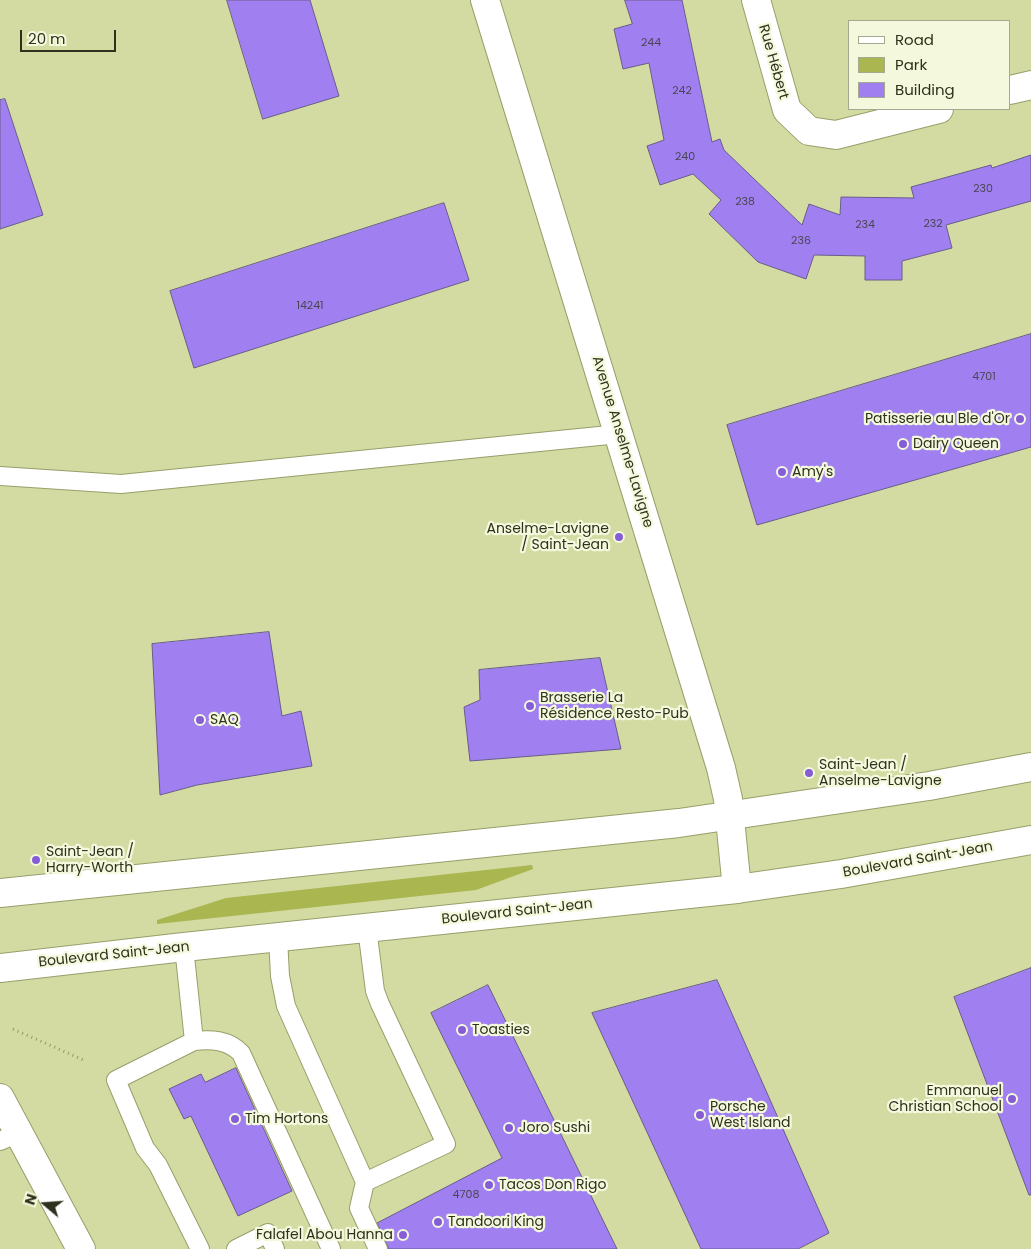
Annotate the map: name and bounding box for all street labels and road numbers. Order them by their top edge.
street label: Rue Hébert [754,23,792,101]
street label: Avenue Anselme-Lavigne [588,354,656,530]
street label: Boulevard Saint-Jean [842,839,994,881]
street label: Boulevard Saint-Jean [441,896,593,928]
street label: Boulevard Saint-Jean [38,939,190,971]

